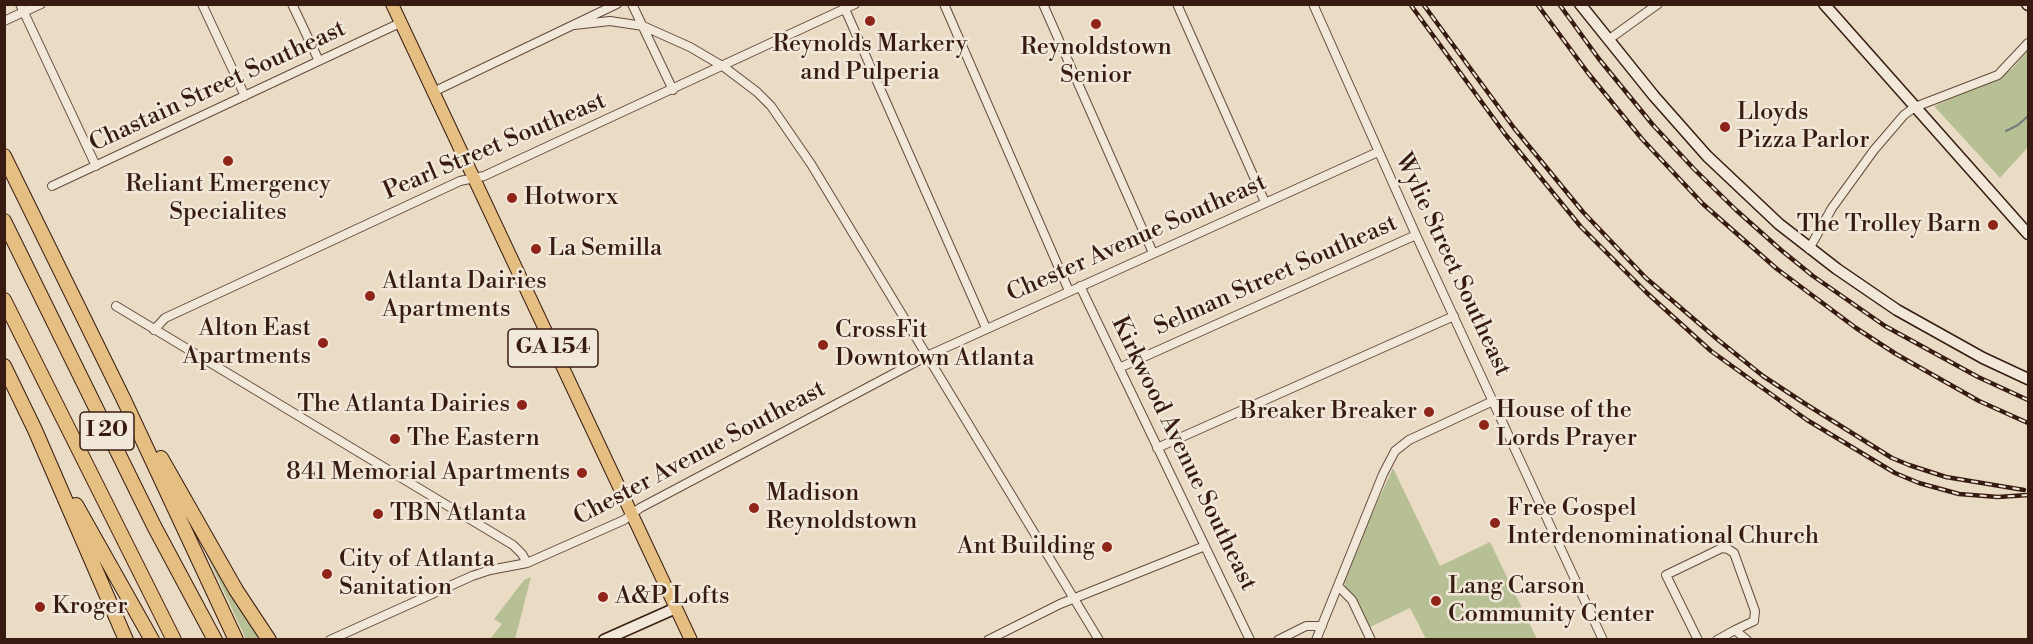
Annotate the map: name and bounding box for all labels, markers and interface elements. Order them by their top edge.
marker: Reynolds Markery and Pulperia [863,14,877,28]
street label: Chastain Street Southeast [85,15,351,159]
marker: Reynoldstown Senior [1089,17,1103,31]
place label: Reynolds Markery and Pulperia [773,31,967,87]
place label: Reynoldstown Senior [1020,34,1172,90]
street label: Pearl Street Southeast [379,87,611,207]
place label: Lloyds Pizza Parlor [1737,99,1870,155]
marker: Lloyds Pizza Parlor [1718,120,1732,134]
street label: Wylie Street Southeast [1388,149,1516,381]
marker: Reliant Emergency Specialites [221,154,235,168]
street label: Chester Avenue Southeast [1003,169,1271,309]
place label: Reliant Emergency Specialites [125,171,331,227]
place label: Hotworx [524,184,618,212]
marker: Hotworx [505,191,519,205]
street label: Selman Street Southeast [1150,209,1402,343]
place label: The Trolley Barn [1797,211,1981,239]
marker: The Trolley Barn [1986,218,2000,232]
place label: La Semilla [548,235,662,263]
marker: La Semilla [529,242,543,256]
place label: Atlanta Dairies Apartments [382,268,547,324]
marker: Atlanta Dairies Apartments [363,289,377,303]
street label: Kirkwood Avenue Southeast [1104,312,1262,596]
place label: Alton East Apartments [183,315,311,371]
place label: CrossFit Downtown Atlanta [835,317,1034,373]
road number: GA 154 [508,329,598,367]
marker: Alton East Apartments [316,336,330,350]
marker: CrossFit Downtown Atlanta [816,338,830,352]
street label: Chester Avenue Southeast [569,375,831,533]
place label: The Atlanta Dairies [297,391,510,419]
place label: House of the Lords Prayer [1496,397,1637,453]
marker: The Atlanta Dairies [515,398,529,412]
place label: Breaker Breaker [1240,398,1417,426]
marker: Breaker Breaker [1422,405,1436,419]
road number: I 20 [80,412,134,450]
marker: House of the Lords Prayer [1477,418,1491,432]
place label: The Eastern [407,425,540,453]
marker: The Eastern [388,432,402,446]
place label: 841 Memorial Apartments [286,459,570,487]
marker: 841 Memorial Apartments [575,466,589,480]
place label: Madison Reynoldstown [766,480,917,536]
place label: Free Gospel Interdenominational Church [1507,495,1819,551]
place label: TBN Atlanta [390,500,526,528]
marker: Madison Reynoldstown [747,501,761,515]
marker: TBN Atlanta [371,507,385,521]
marker: Free Gospel Interdenominational Church [1488,516,1502,530]
place label: Ant Building [957,533,1095,561]
marker: Ant Building [1100,540,1114,554]
place label: City of Atlanta Sanitation [339,546,495,602]
marker: City of Atlanta Sanitation [320,567,334,581]
place label: Lang Carson Community Center [1448,573,1654,629]
place label: A&P Lofts [615,583,730,611]
marker: A&P Lofts [596,590,610,604]
place label: Kroger [52,593,128,621]
marker: Lang Carson Community Center [1429,594,1443,608]
marker: Kroger [33,600,47,614]

